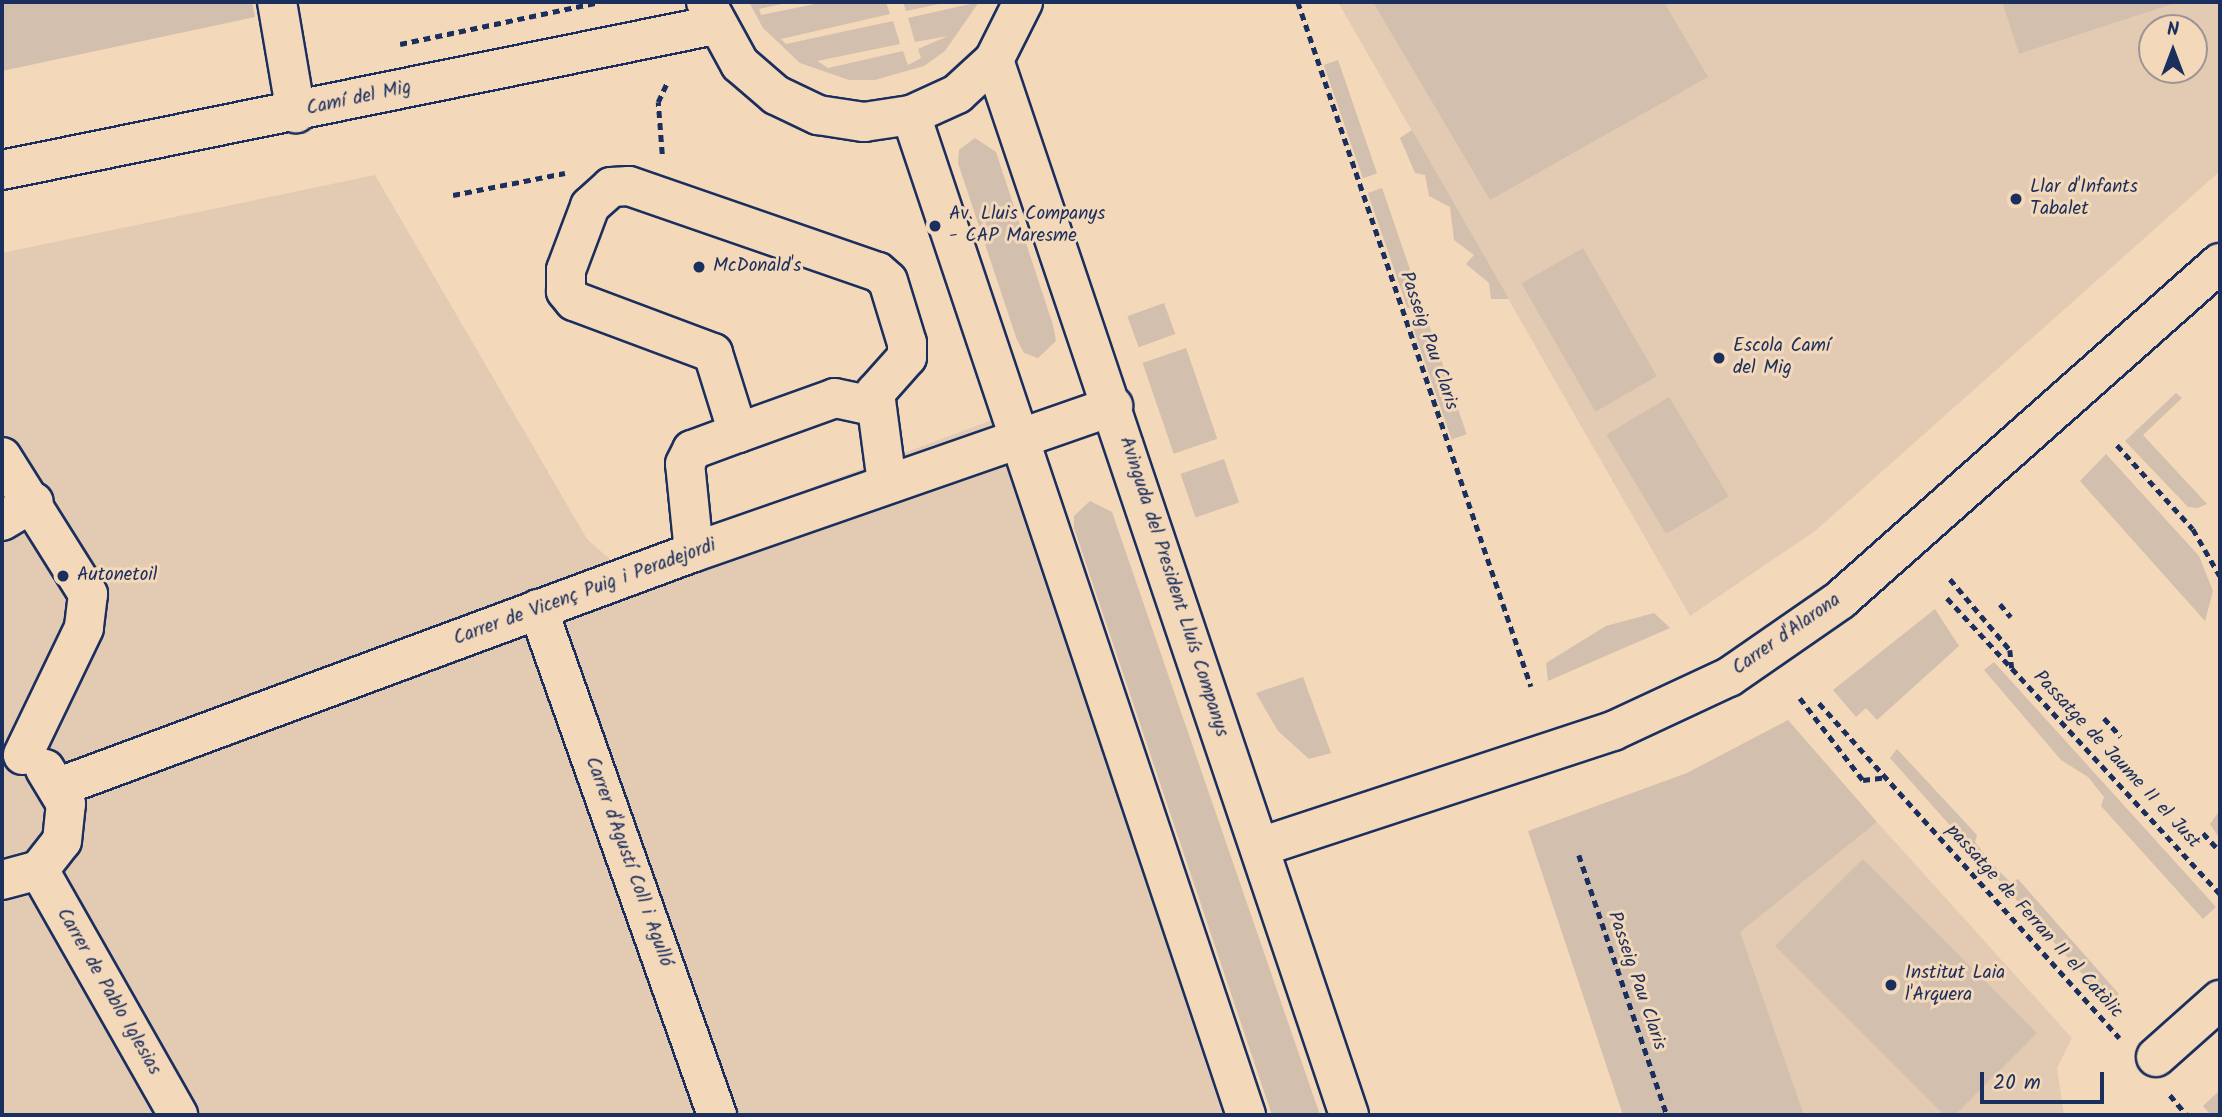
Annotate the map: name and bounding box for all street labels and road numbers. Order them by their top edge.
street label: Camí del Mig [305,77,413,121]
street label: Passeig Pau Claris [1394,269,1462,413]
street label: Avinguda del President Lluís Companys [1114,434,1232,740]
street label: Carrer de Vicenç Puig i Peradejordi [451,535,719,651]
street label: Carrer d'Alarona [1729,589,1845,681]
street label: Passatge de Jaume II el Just [2028,666,2204,854]
street label: Carrer d'Agustí Coll i Agulló [579,754,677,970]
street label: passatge de Ferran II el Catòlic [1941,820,2127,1024]
street label: Carrer de Pablo Iglesias [51,905,165,1079]
street label: Passeig Pau Claris [1602,909,1670,1053]

